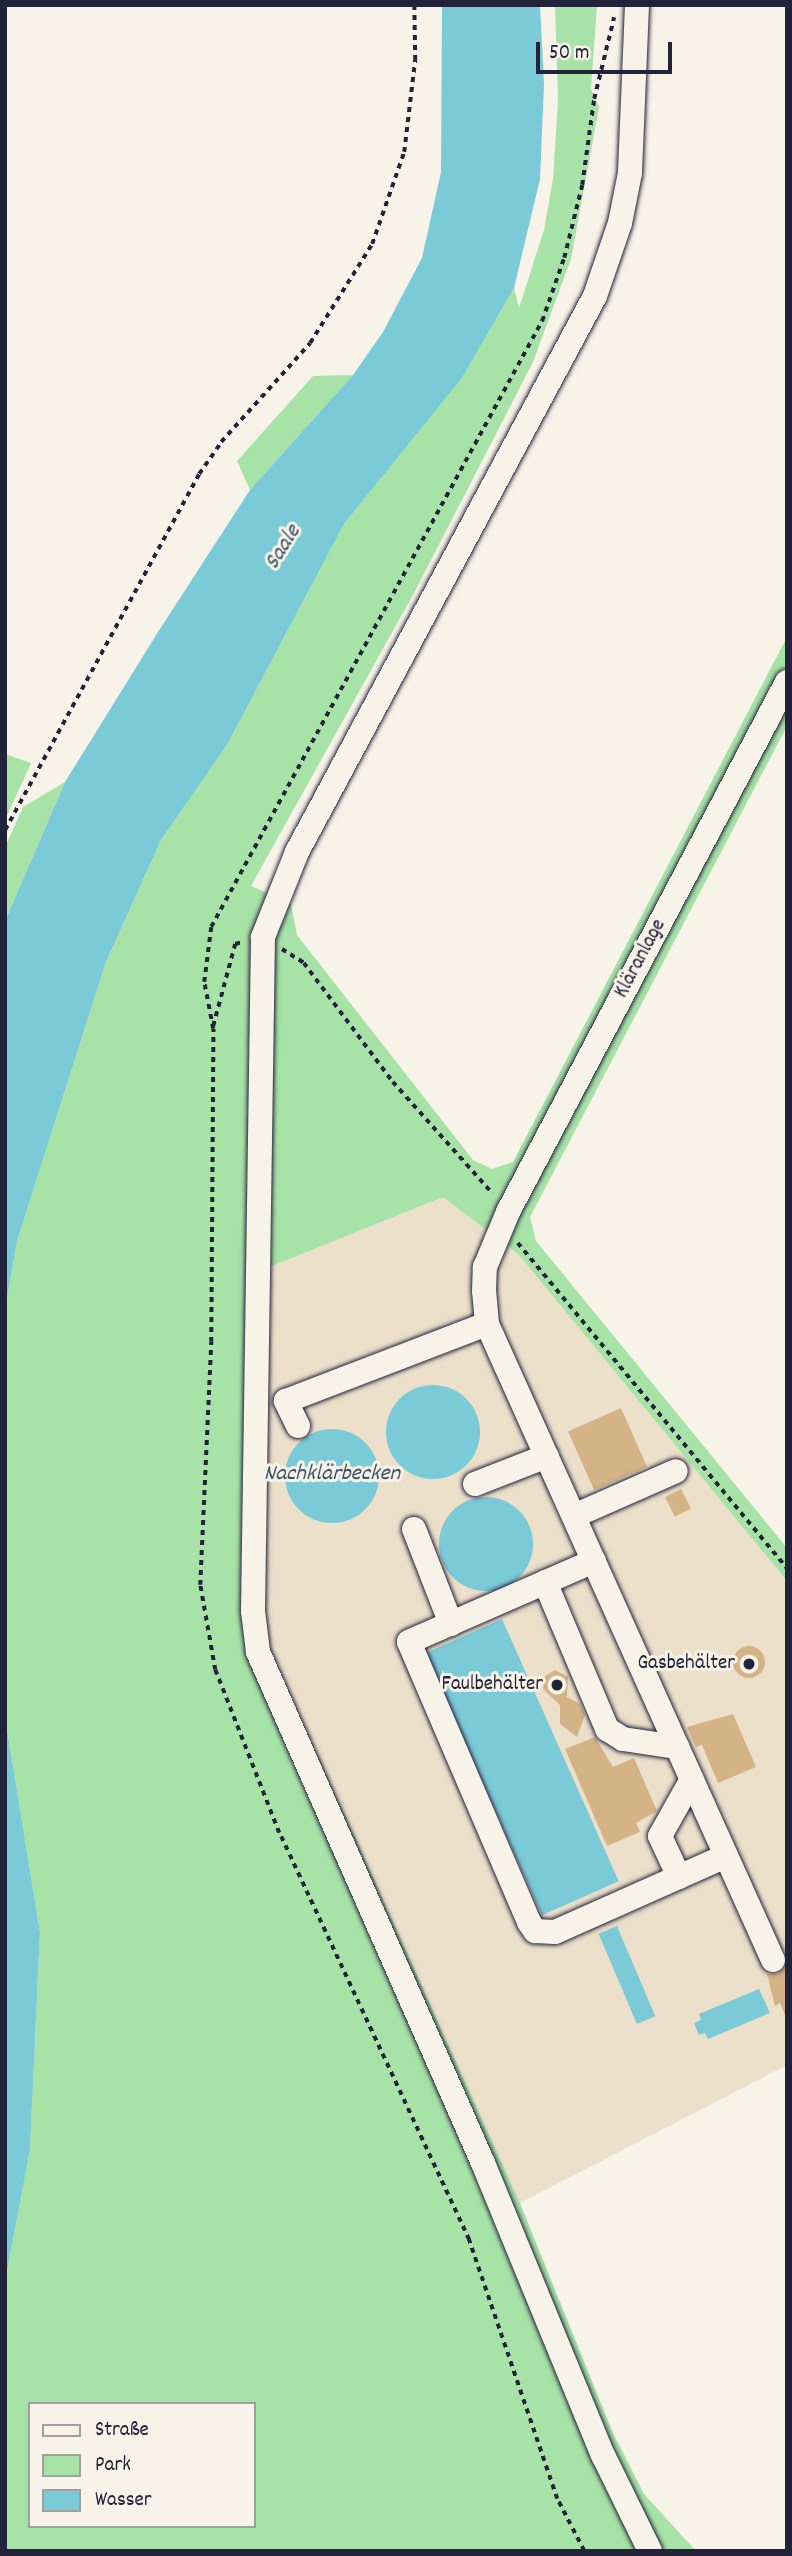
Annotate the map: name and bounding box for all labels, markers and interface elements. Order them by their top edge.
scale bar [540,28,676,72]
text: 50 m [549,39,589,69]
water label: Saale [260,521,308,575]
street label: Kläranlage [610,915,672,1003]
water label: Nachklärbecken [264,1461,400,1489]
place label: Gasbehälter [637,1651,735,1677]
marker: Gasbehälter [741,1656,757,1672]
place label: Faulbehälter [442,1672,543,1698]
marker: Faulbehälter [549,1677,565,1693]
legend [28,2402,256,2528]
text: Straße [95,2416,149,2446]
text: Park [95,2451,131,2481]
text: Wasser [95,2486,152,2516]

